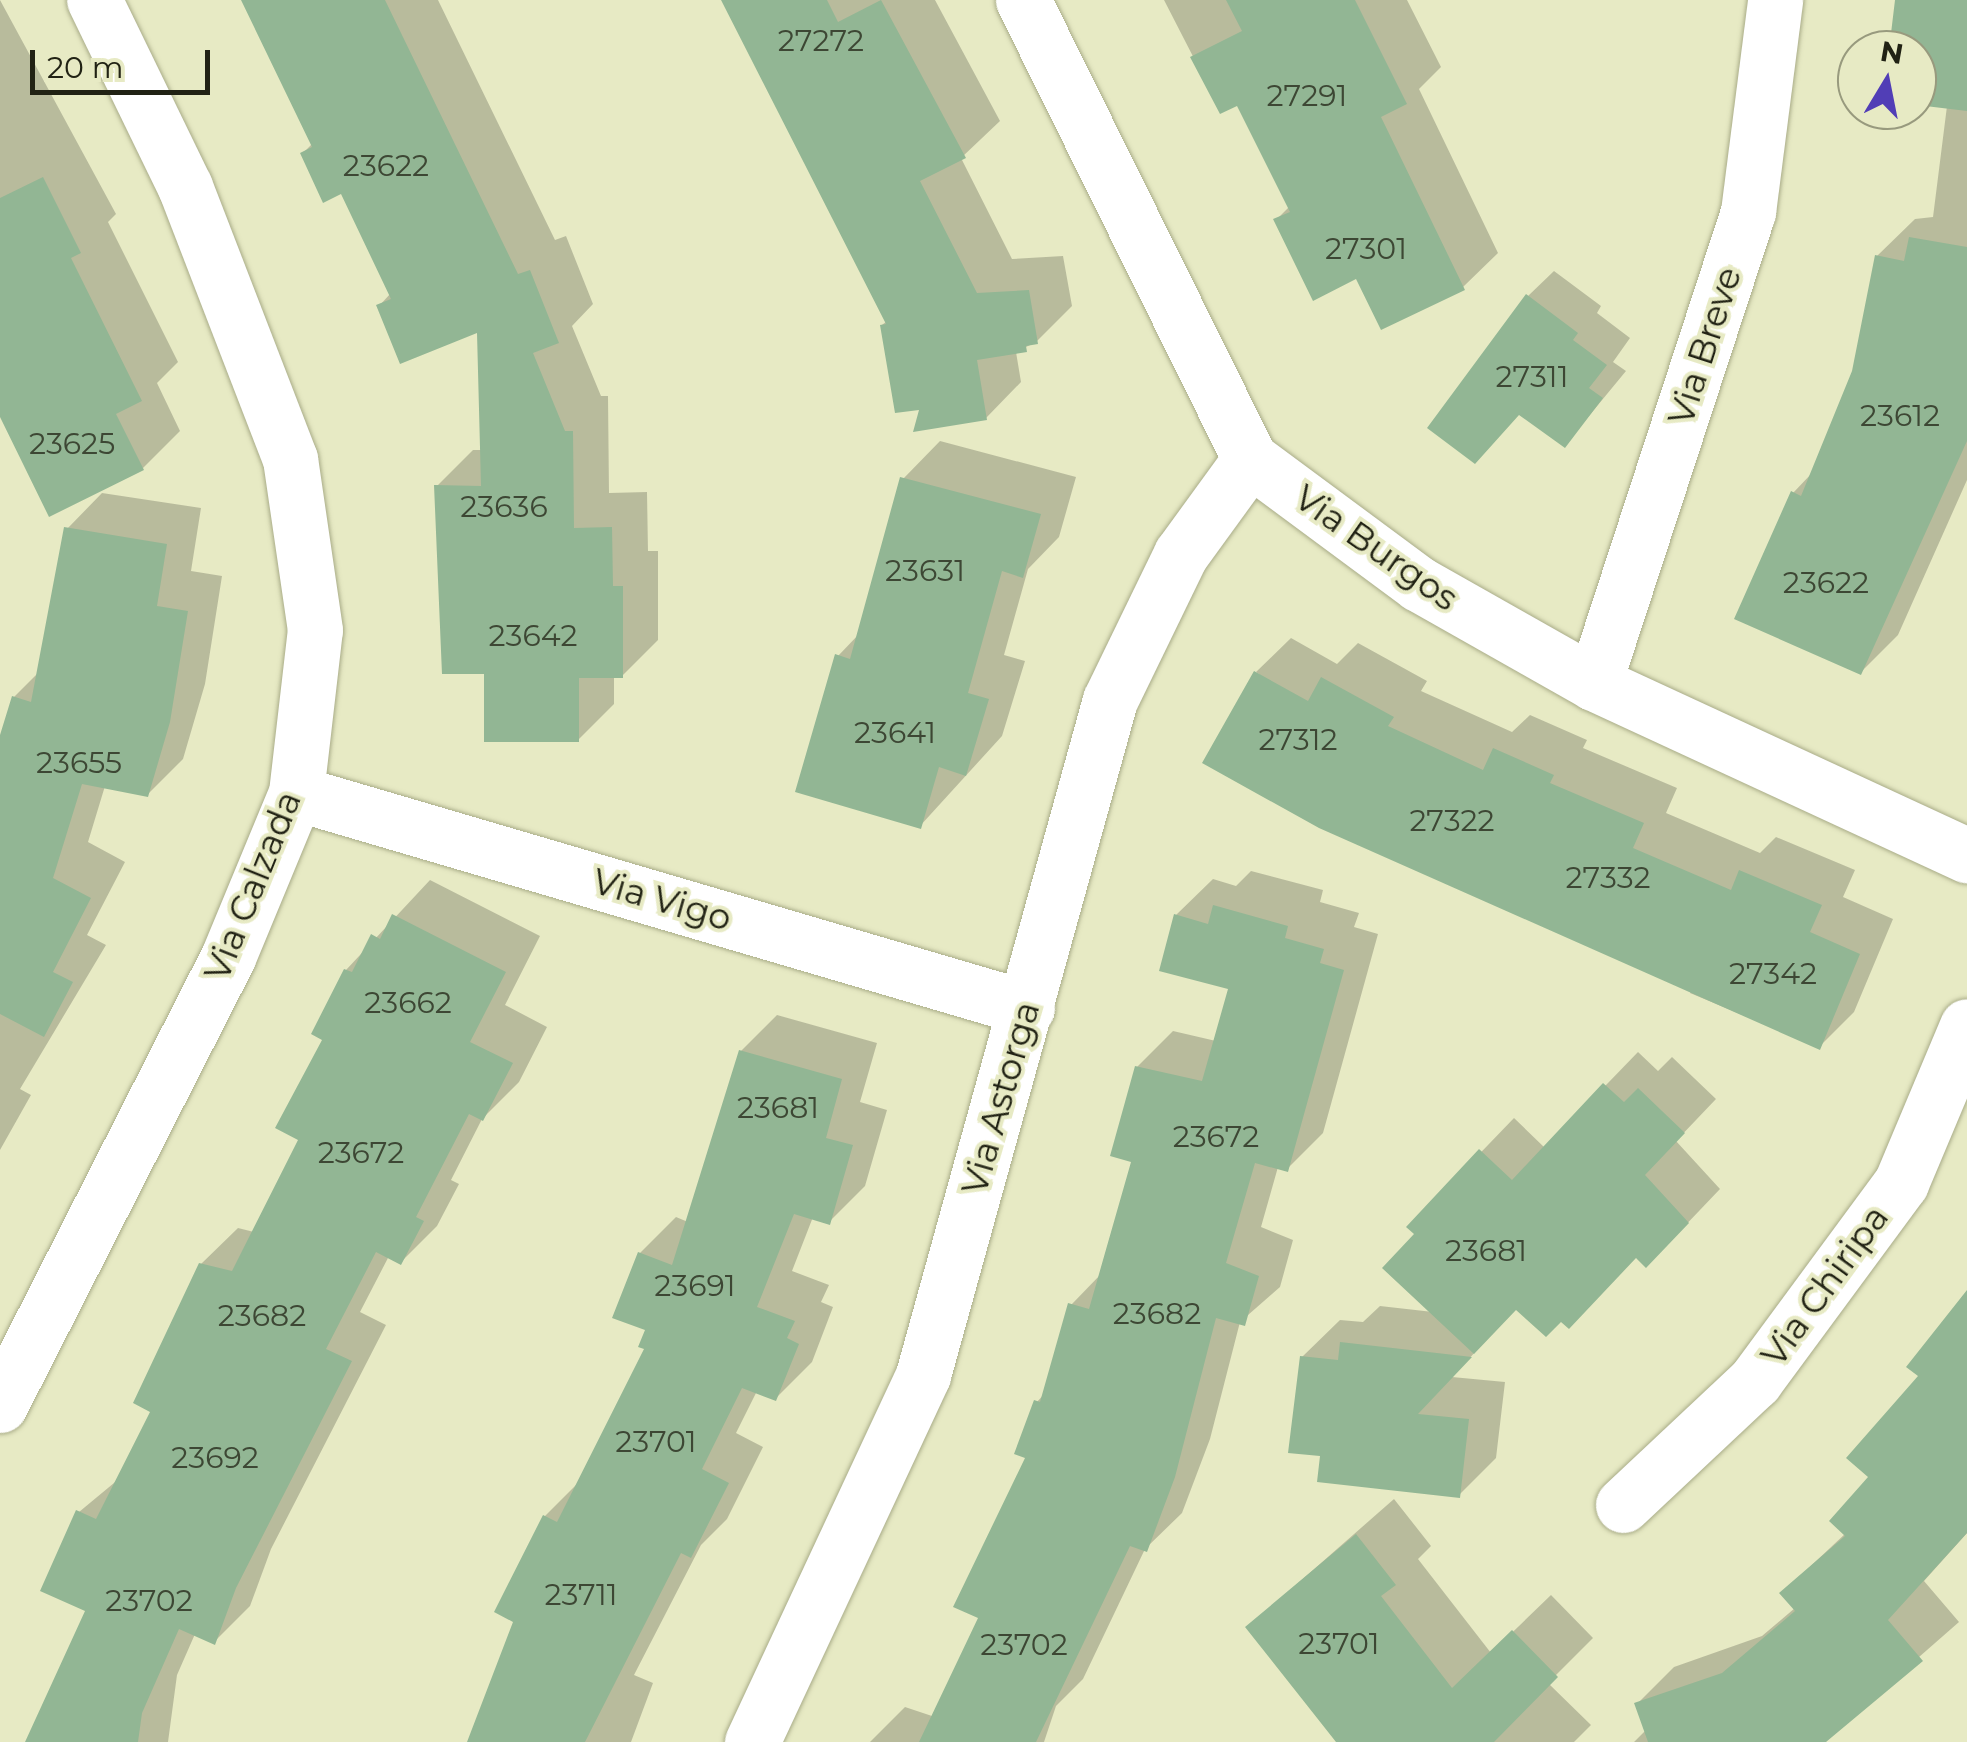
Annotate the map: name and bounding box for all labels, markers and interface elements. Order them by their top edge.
house number: 27272 [778,23,864,59]
scale bar [35,30,215,92]
north arrow [1837,30,1937,130]
text: N [1878,34,1906,71]
text: 20 m [47,49,124,86]
house number: 27291 [1267,78,1347,114]
house number: 23622 [343,148,429,184]
house number: 27301 [1325,231,1407,267]
street label: Via Breve [1660,262,1750,430]
house number: 27311 [1496,359,1568,395]
house number: 23612 [1860,398,1940,434]
house number: 23625 [29,426,115,462]
street label: Via Burgos [1286,476,1466,620]
house number: 23636 [460,489,548,525]
house number: 23631 [885,553,965,589]
house number: 23622 [1783,565,1869,601]
house number: 23642 [488,618,578,654]
house number: 23641 [854,715,936,751]
house number: 27312 [1258,722,1338,758]
house number: 23655 [36,745,122,781]
street label: Via Calzada [196,785,310,987]
house number: 27322 [1409,803,1495,839]
street label: Via Vigo [588,860,736,940]
house number: 27332 [1566,860,1650,896]
house number: 27342 [1729,956,1817,992]
house number: 23662 [364,985,452,1021]
street label: Via Astorga [953,997,1049,1199]
house number: 23681 [737,1090,819,1126]
house number: 23672 [1173,1119,1259,1155]
house number: 23672 [318,1135,404,1171]
street label: Via Chiripa [1753,1197,1897,1375]
house number: 23681 [1445,1233,1527,1269]
house number: 23691 [654,1268,736,1304]
house number: 23682 [1113,1296,1201,1332]
house number: 23682 [218,1298,306,1334]
house number: 23701 [615,1424,697,1460]
house number: 23692 [171,1440,259,1476]
house number: 23711 [544,1577,618,1613]
house number: 23702 [105,1583,193,1619]
house number: 23701 [1298,1626,1380,1662]
house number: 23702 [980,1627,1068,1663]

